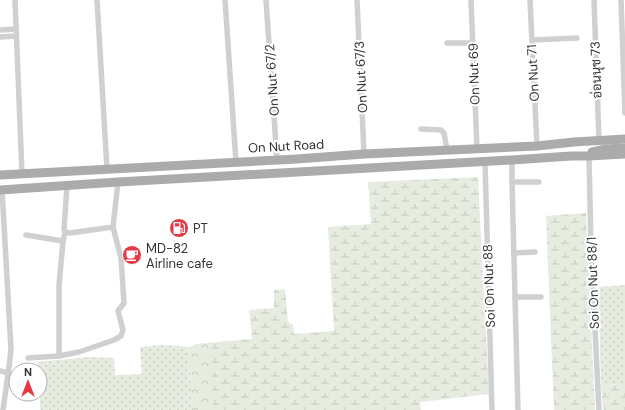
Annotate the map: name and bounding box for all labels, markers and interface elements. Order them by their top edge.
street label: On Nut 67/3 [351,41,371,113]
street label: อ่อนนุช 73 [587,41,606,99]
street label: On Nut 67/2 [261,43,283,117]
street label: On Nut 69 [464,43,484,105]
street label: On Nut 71 [523,44,543,102]
street label: On Nut Road [247,136,325,156]
fuel station icon: PT [168,217,190,239]
place label: PT [193,220,208,237]
street label: Soi On Nut 88/1 [583,237,603,329]
place label: MD-82 Airline cafe [146,240,213,272]
cafe icon: MD-82 Airline cafe [121,244,143,266]
street label: Soi On Nut 88 [479,244,499,328]
north arrow [8,362,48,402]
text: N [24,365,32,379]

